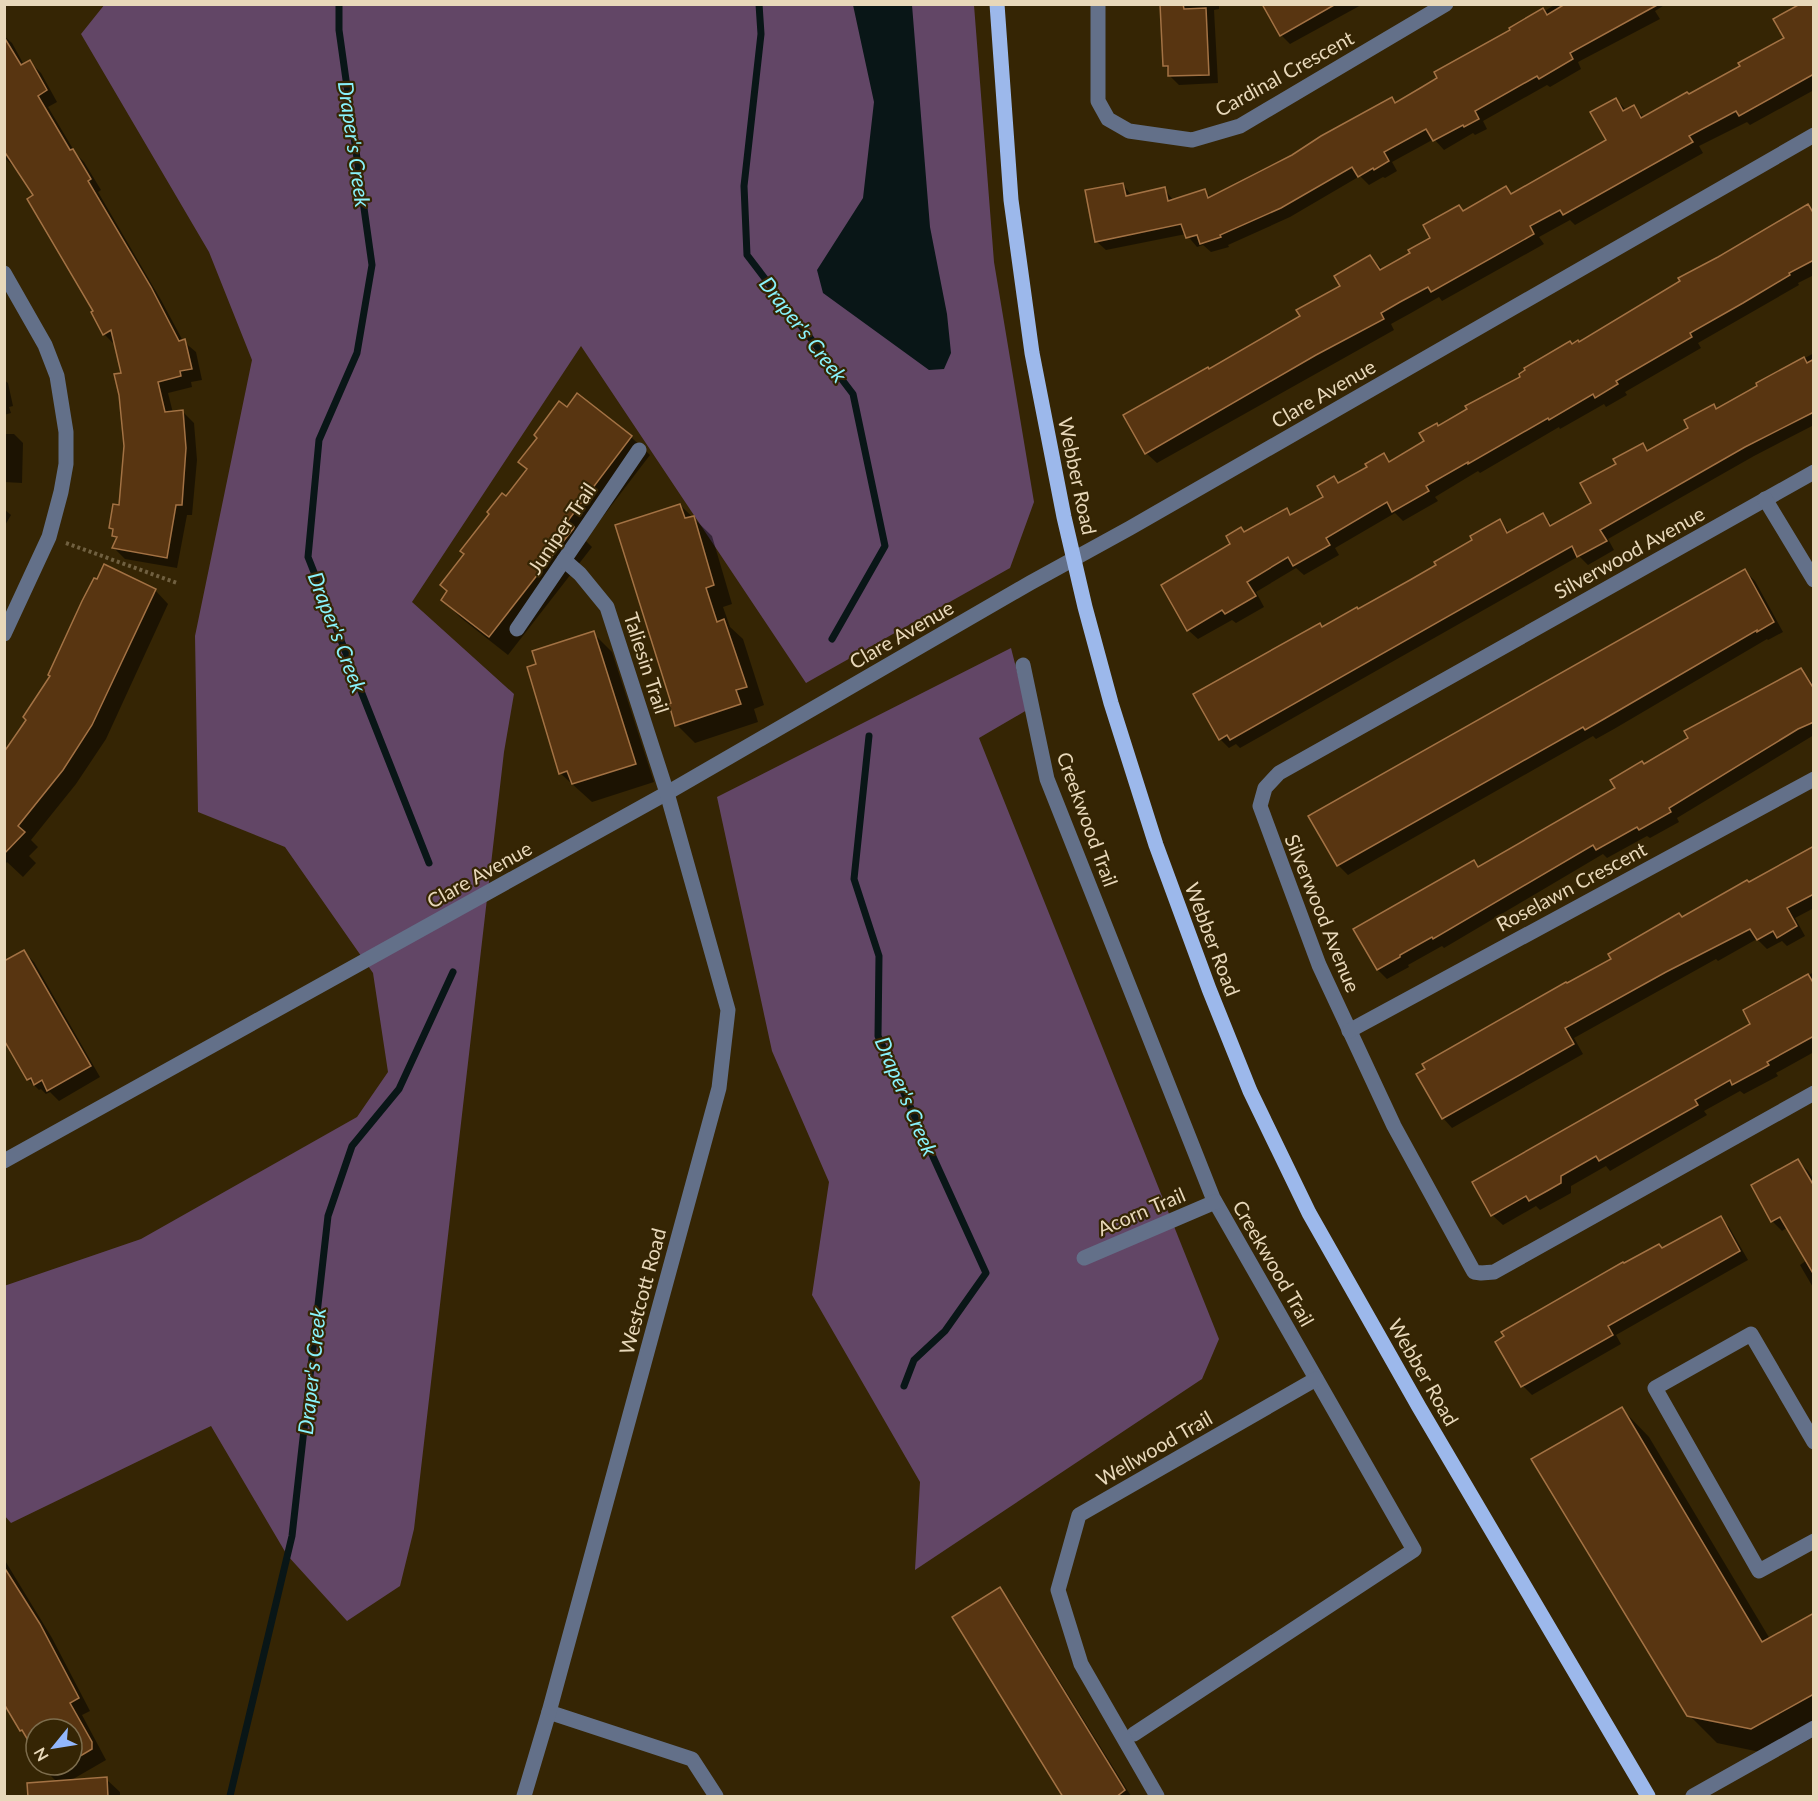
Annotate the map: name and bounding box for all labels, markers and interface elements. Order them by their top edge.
street label: Cardinal Crescent [1211,25,1357,121]
water label: Draper's Creek [334,79,376,210]
water label: Draper's Creek [755,271,854,388]
street label: Clare Avenue [1267,354,1379,432]
street label: Webber Road [1054,415,1102,537]
street label: Juniper Trail [522,478,600,578]
street label: Silverwood Avenue [1550,501,1708,603]
water label: Draper's Creek [304,568,373,697]
street label: Clare Avenue [845,595,957,673]
street label: Taliesin Trail [619,609,675,717]
street label: Creekwood Trail [1053,748,1123,890]
street label: Silverwood Avenue [1280,830,1366,996]
street label: Clare Avenue [422,835,536,913]
street label: Roselawn Crescent [1492,836,1650,936]
street label: Webber Road [1180,879,1246,999]
water label: Draper's Creek [871,1033,944,1160]
street label: Acorn Trail [1093,1182,1189,1240]
street label: Creekwood Trail [1228,1196,1320,1330]
street label: Westcott Road [614,1225,670,1357]
water label: Draper's Creek [292,1305,330,1436]
street label: Webber Road [1384,1314,1464,1430]
street label: Wellwood Trail [1092,1405,1216,1491]
north arrow [24,1717,84,1777]
text: N [29,1745,52,1765]

